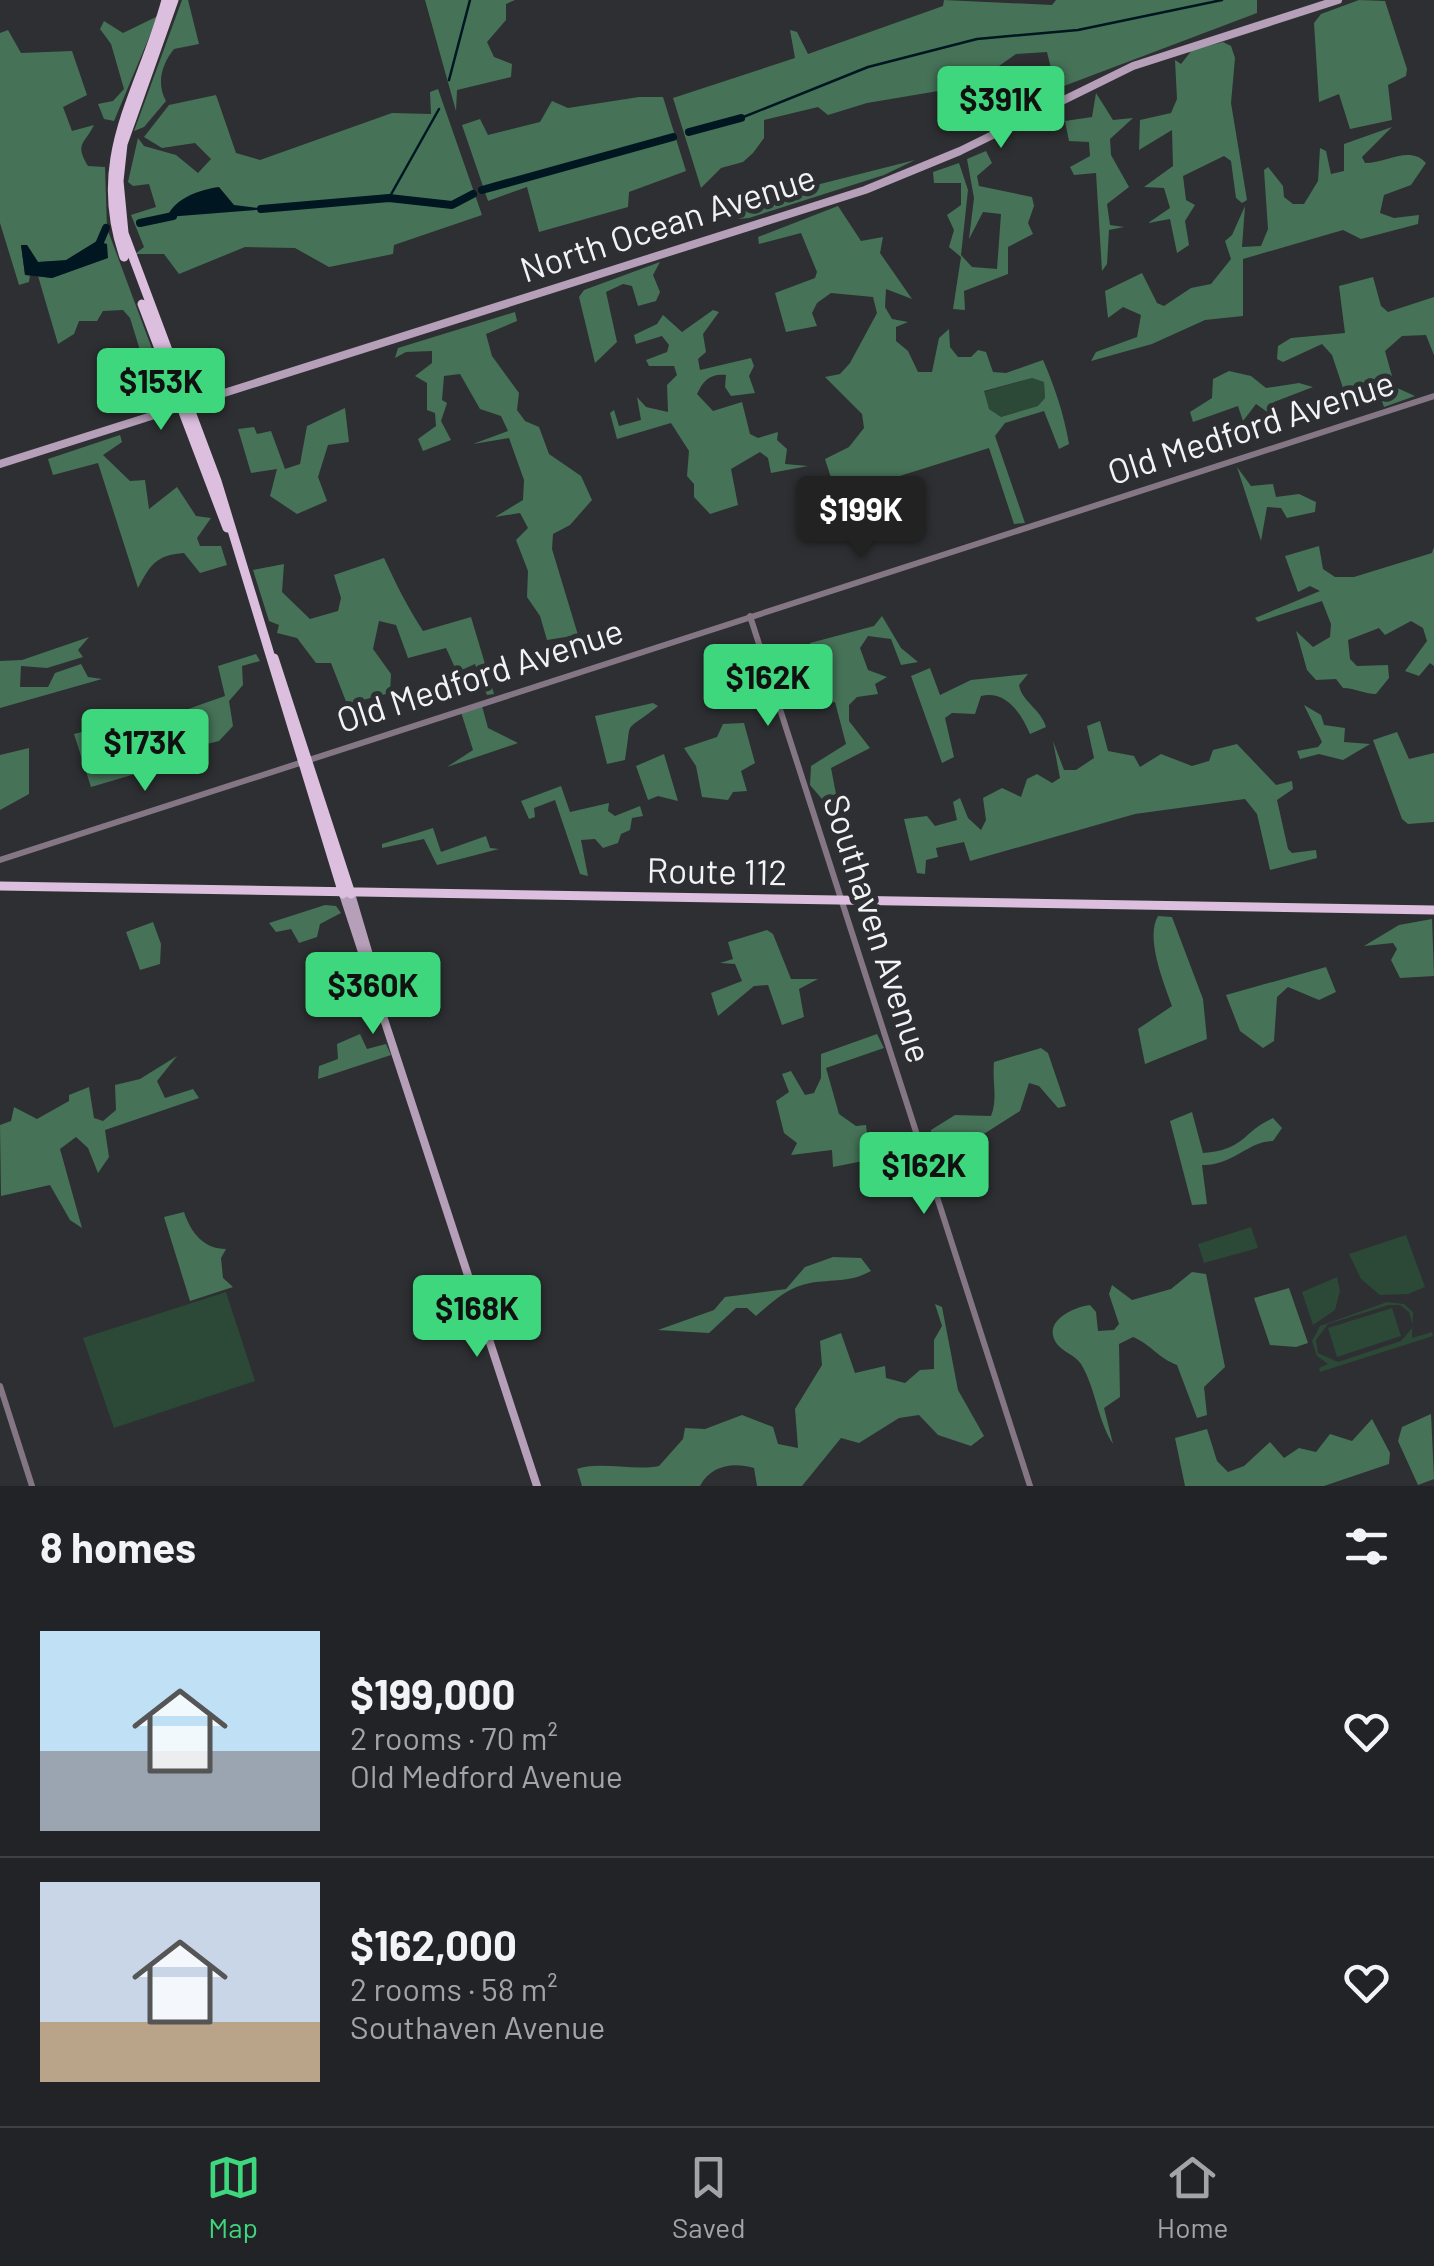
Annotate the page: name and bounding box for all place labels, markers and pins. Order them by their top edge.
pin: $391K [931,66,1071,151]
pin: $153K [91,348,231,433]
pin: $199K [791,476,931,561]
pin: $162K [698,644,838,729]
pin: $173K [75,709,215,794]
pin: $360K [303,952,443,1037]
pin: $162K [854,1132,994,1217]
pin: $168K [407,1275,547,1360]

